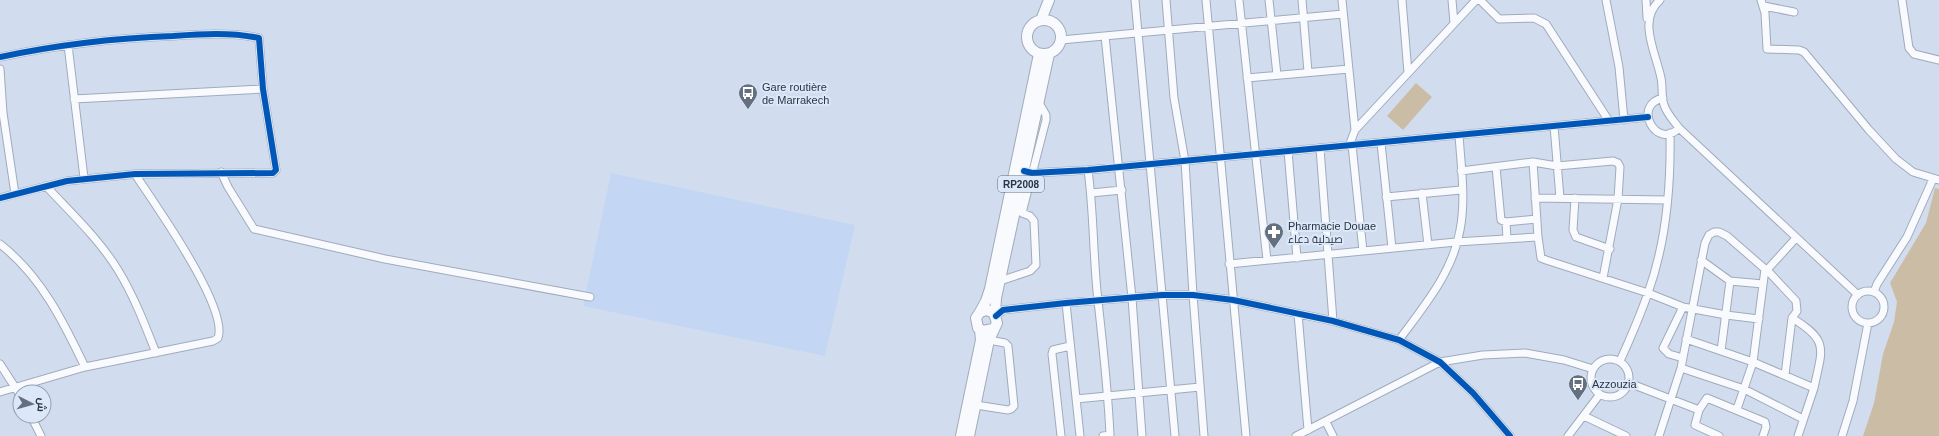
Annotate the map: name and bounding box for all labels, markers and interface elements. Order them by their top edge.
place label: Gare routière de Marrakech [762,81,829,106]
bus stop icon: Gare routière de Marrakech [737,82,759,110]
road number: RP2008 [998,176,1044,192]
place label: Pharmacie Douae صيدلية دعاء [1288,220,1376,245]
pharmacy icon: Pharmacie Douae صيدلية دعاء [1263,221,1285,249]
bus stop icon: Azzouzia [1567,373,1589,401]
place label: Azzouzia [1592,378,1638,390]
north arrow [12,384,52,424]
text: ش [34,397,49,413]

